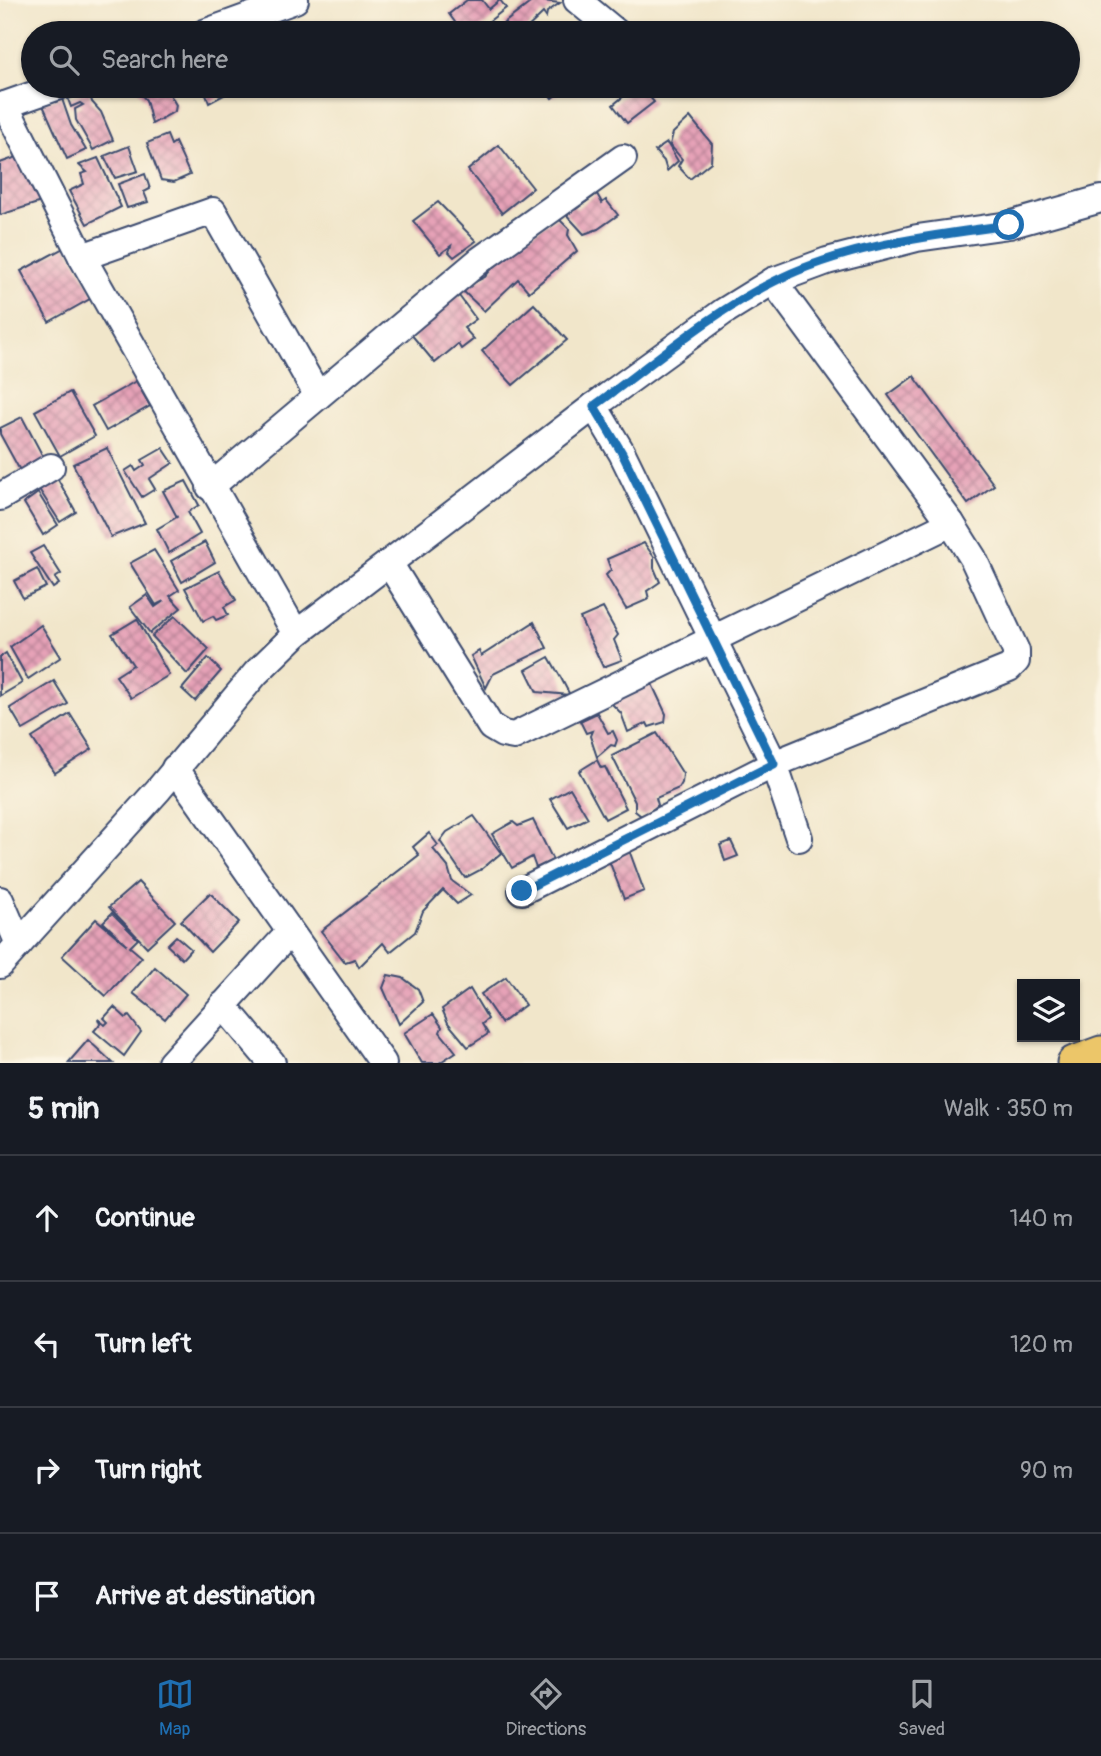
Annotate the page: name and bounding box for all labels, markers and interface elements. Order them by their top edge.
search box [21,21,1080,98]
icon: search [45,41,83,79]
text: Search here [101,44,228,76]
route start [993,209,1024,240]
route end [506,875,537,906]
map controls [1017,979,1080,1042]
button: layers [1017,979,1080,1042]
text: 5 min [28,1090,99,1127]
text: Walk · 350 m [944,1094,1073,1123]
icon: ahead [28,1199,66,1237]
text: Continue [95,1202,195,1234]
text: 140 m [1010,1204,1073,1233]
icon: left [28,1325,66,1363]
text: Turn left [95,1328,191,1360]
text: 120 m [1010,1330,1073,1359]
icon: right [28,1451,66,1489]
text: Turn right [95,1454,201,1486]
text: 90 m [1020,1456,1073,1485]
icon: arrive [28,1577,66,1615]
text: Arrive at destination [95,1580,315,1612]
tab: Map [156,1675,194,1741]
tab: Directions [506,1675,586,1741]
tab: Saved [898,1675,945,1741]

